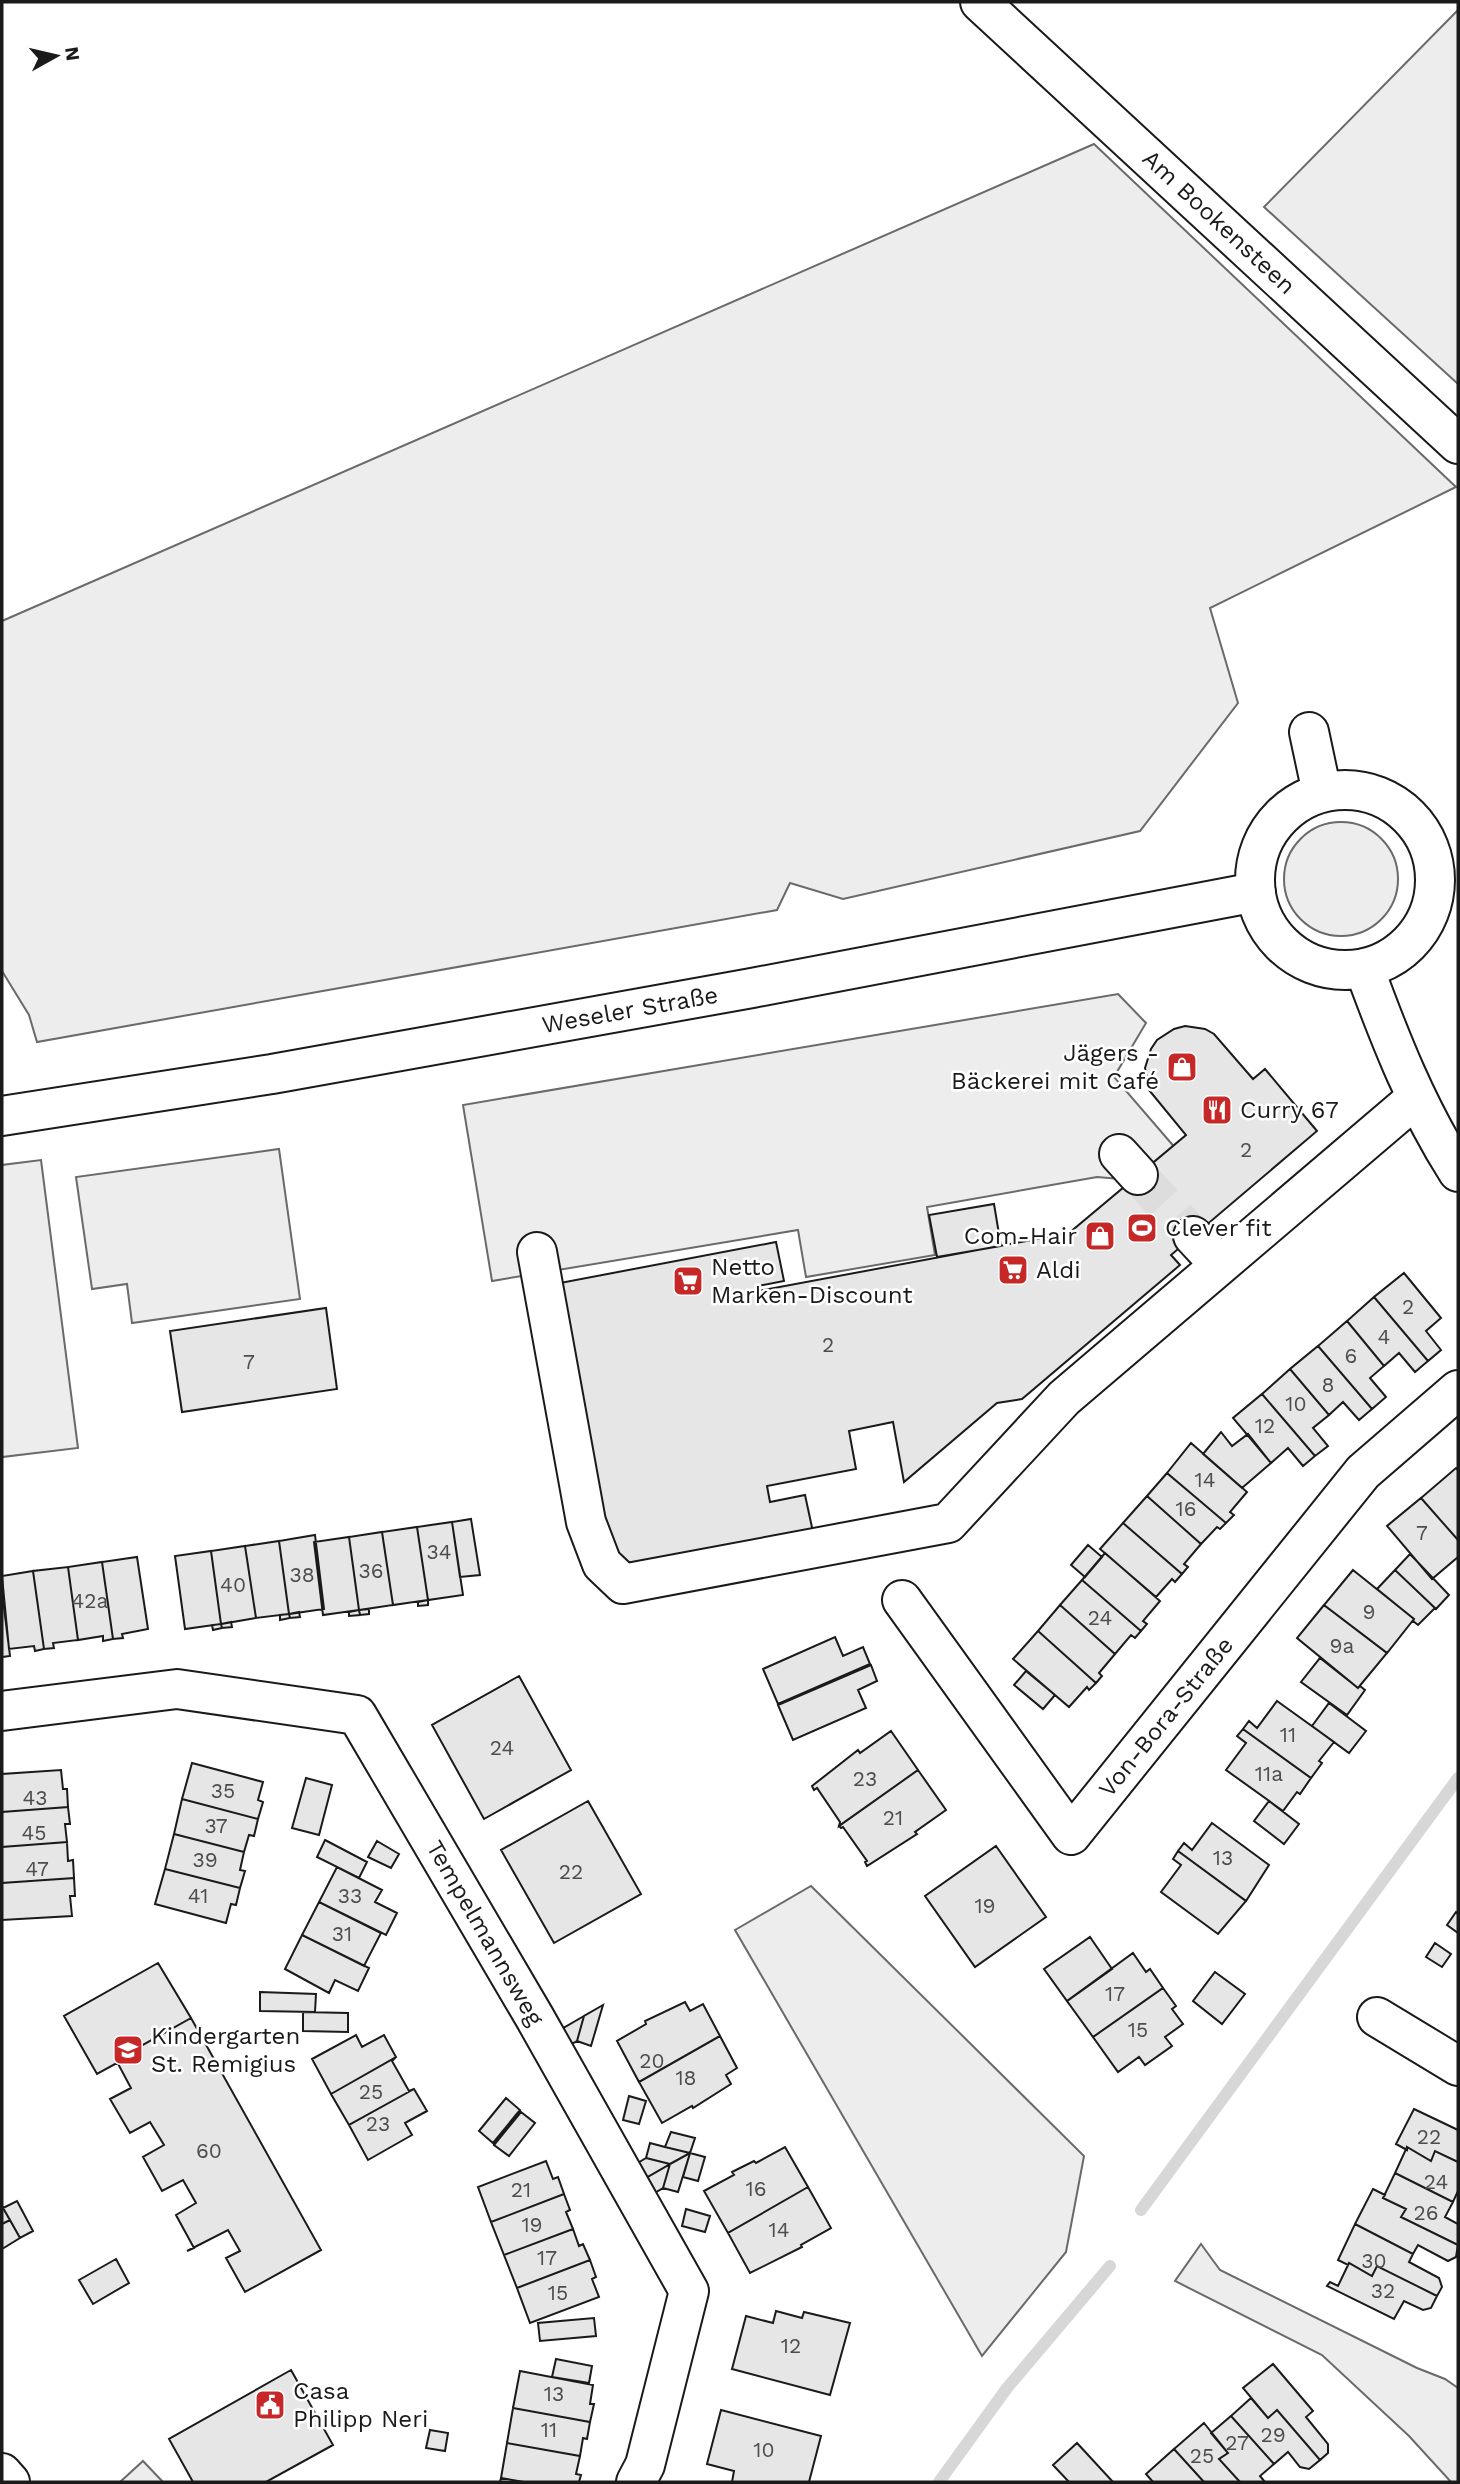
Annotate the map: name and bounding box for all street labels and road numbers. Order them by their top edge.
street label: Am Bookensteen [1137,144,1301,300]
street label: Weseler Straße [540,981,720,1039]
street label: Von-Bora-Straße [1093,1631,1239,1803]
street label: Tempelmannsweg [421,1835,550,2031]

